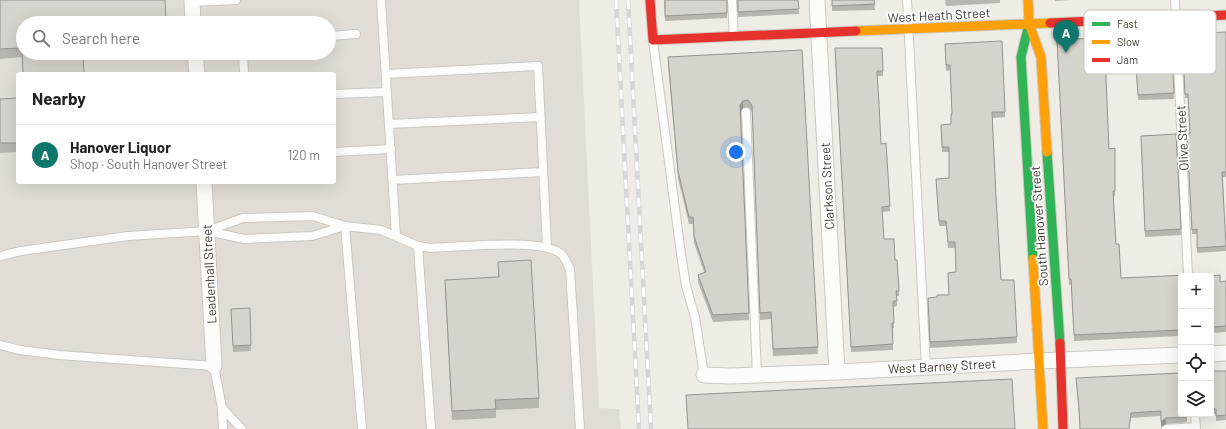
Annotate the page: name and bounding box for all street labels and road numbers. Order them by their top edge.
street label: West Heath Street [887,4,991,26]
street label: Olive Street [1172,105,1192,171]
street label: Clarkson Street [817,142,837,230]
street label: South Hanover Street [1027,165,1051,287]
street label: Leadenhall Street [198,224,220,324]
street label: West Barney Street [887,355,997,377]

